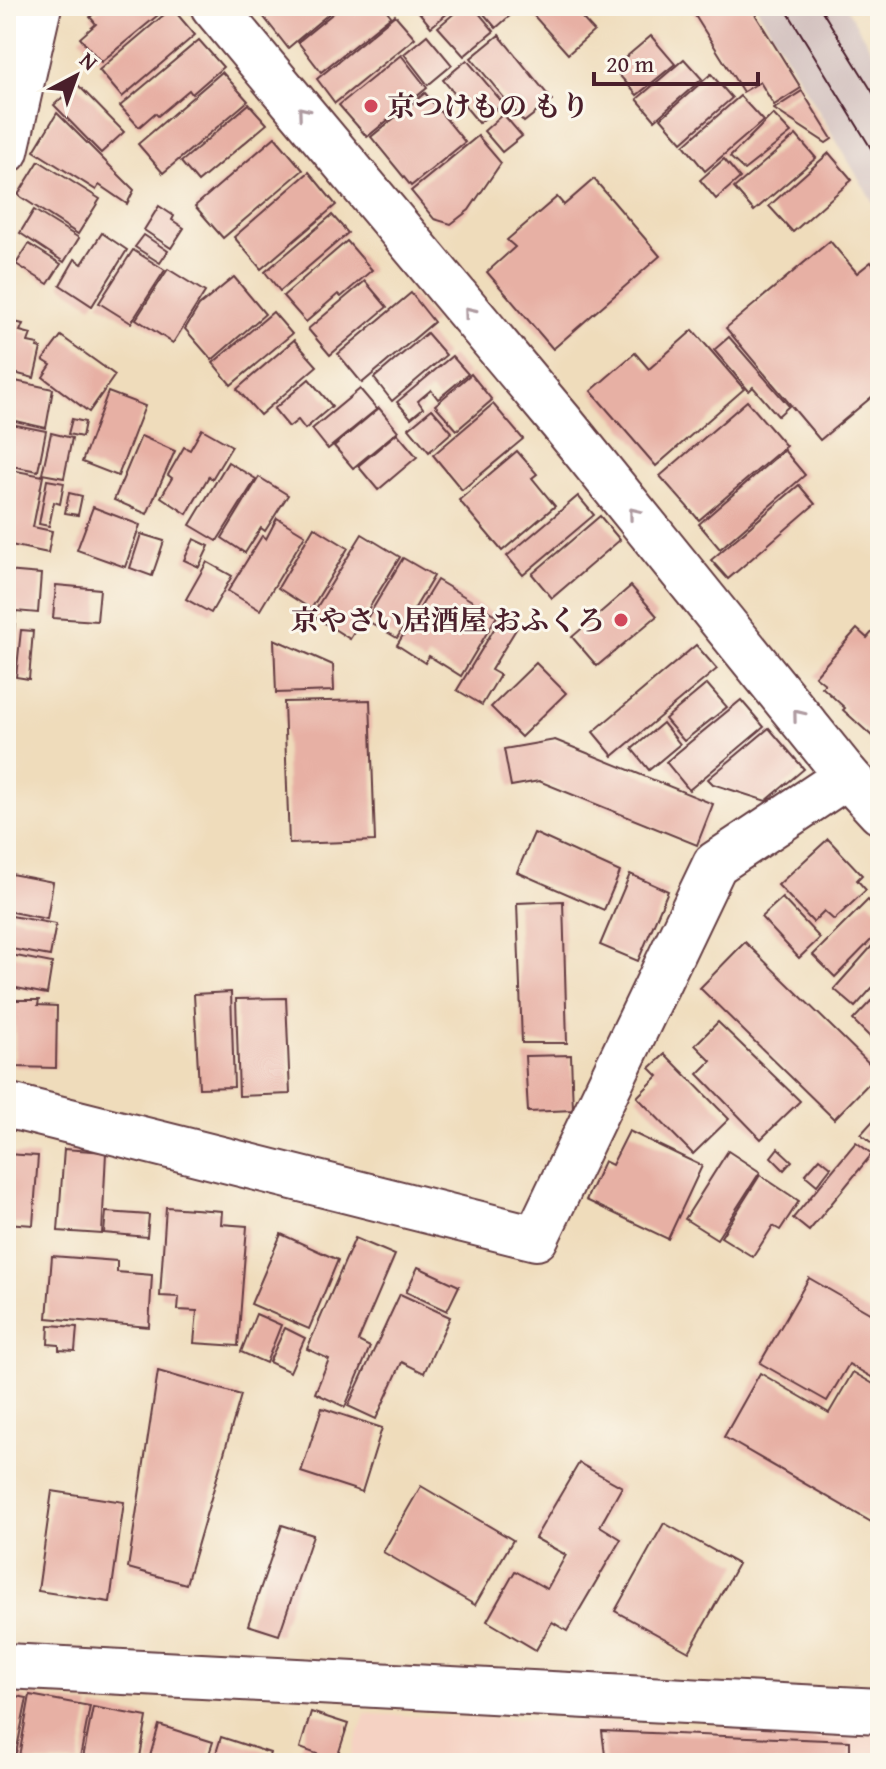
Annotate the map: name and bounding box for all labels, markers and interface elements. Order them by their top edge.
north arrow [36,36,116,116]
scale bar [594,36,758,86]
text: N [73,44,105,78]
text: 20 m [606,46,654,81]
place label: 京つけもの もり [387,85,589,126]
marker: 京つけもの もり [362,97,380,115]
one-way arrow [298,107,313,122]
one-way arrow [464,307,479,321]
one-way arrow [629,508,644,522]
place label: 京やさい居酒屋 おふくろ [291,599,605,640]
marker: 京やさい居酒屋 おふくろ [612,611,630,629]
one-way arrow [793,709,807,724]

